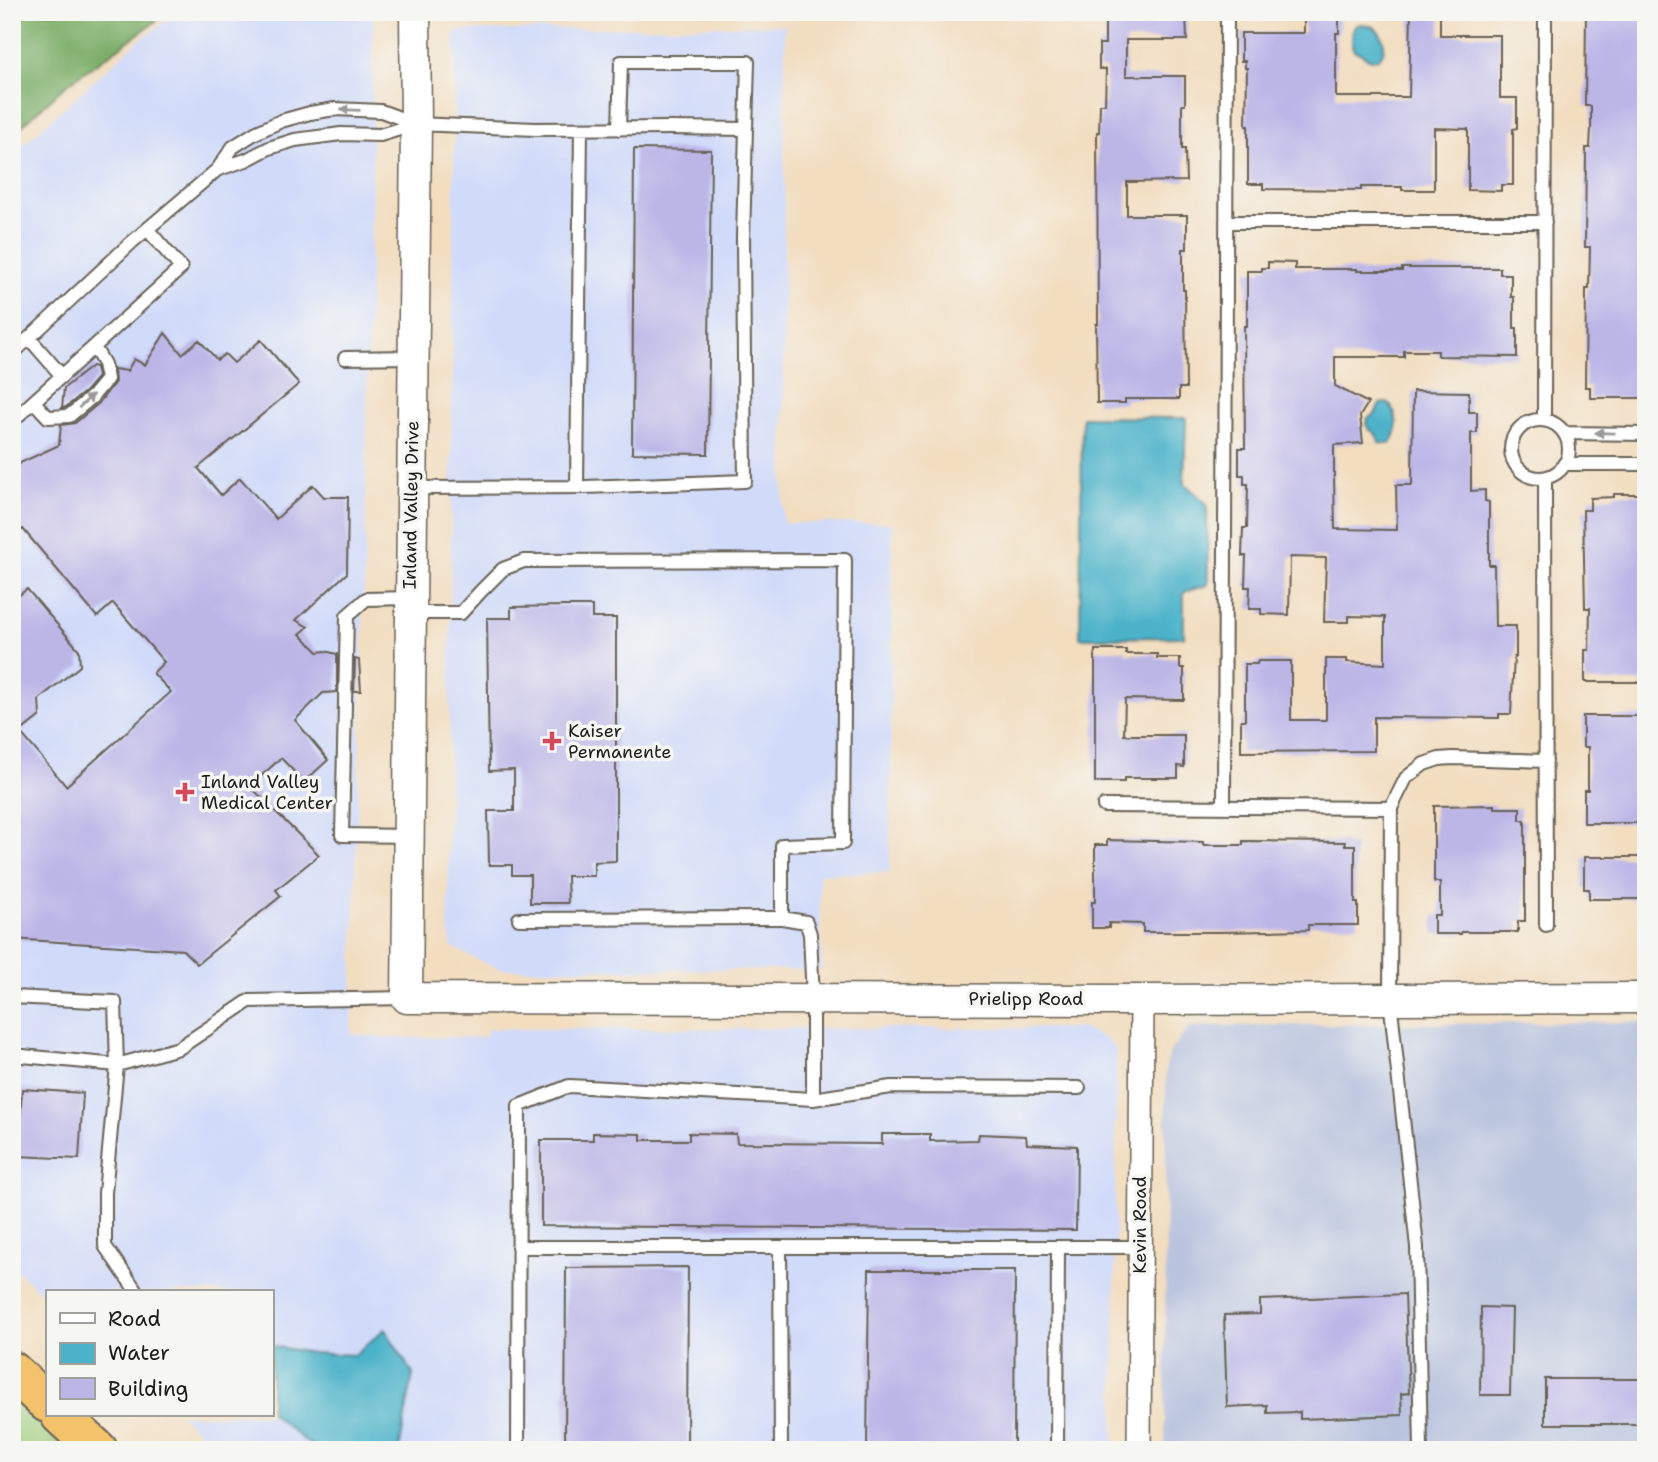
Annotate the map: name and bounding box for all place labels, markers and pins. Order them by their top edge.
place label: Kaiser Permanente [568,719,671,764]
marker: Kaiser Permanente [542,731,562,751]
place label: Inland Valley Medical Center [201,770,333,815]
marker: Inland Valley Medical Center [175,782,195,802]

